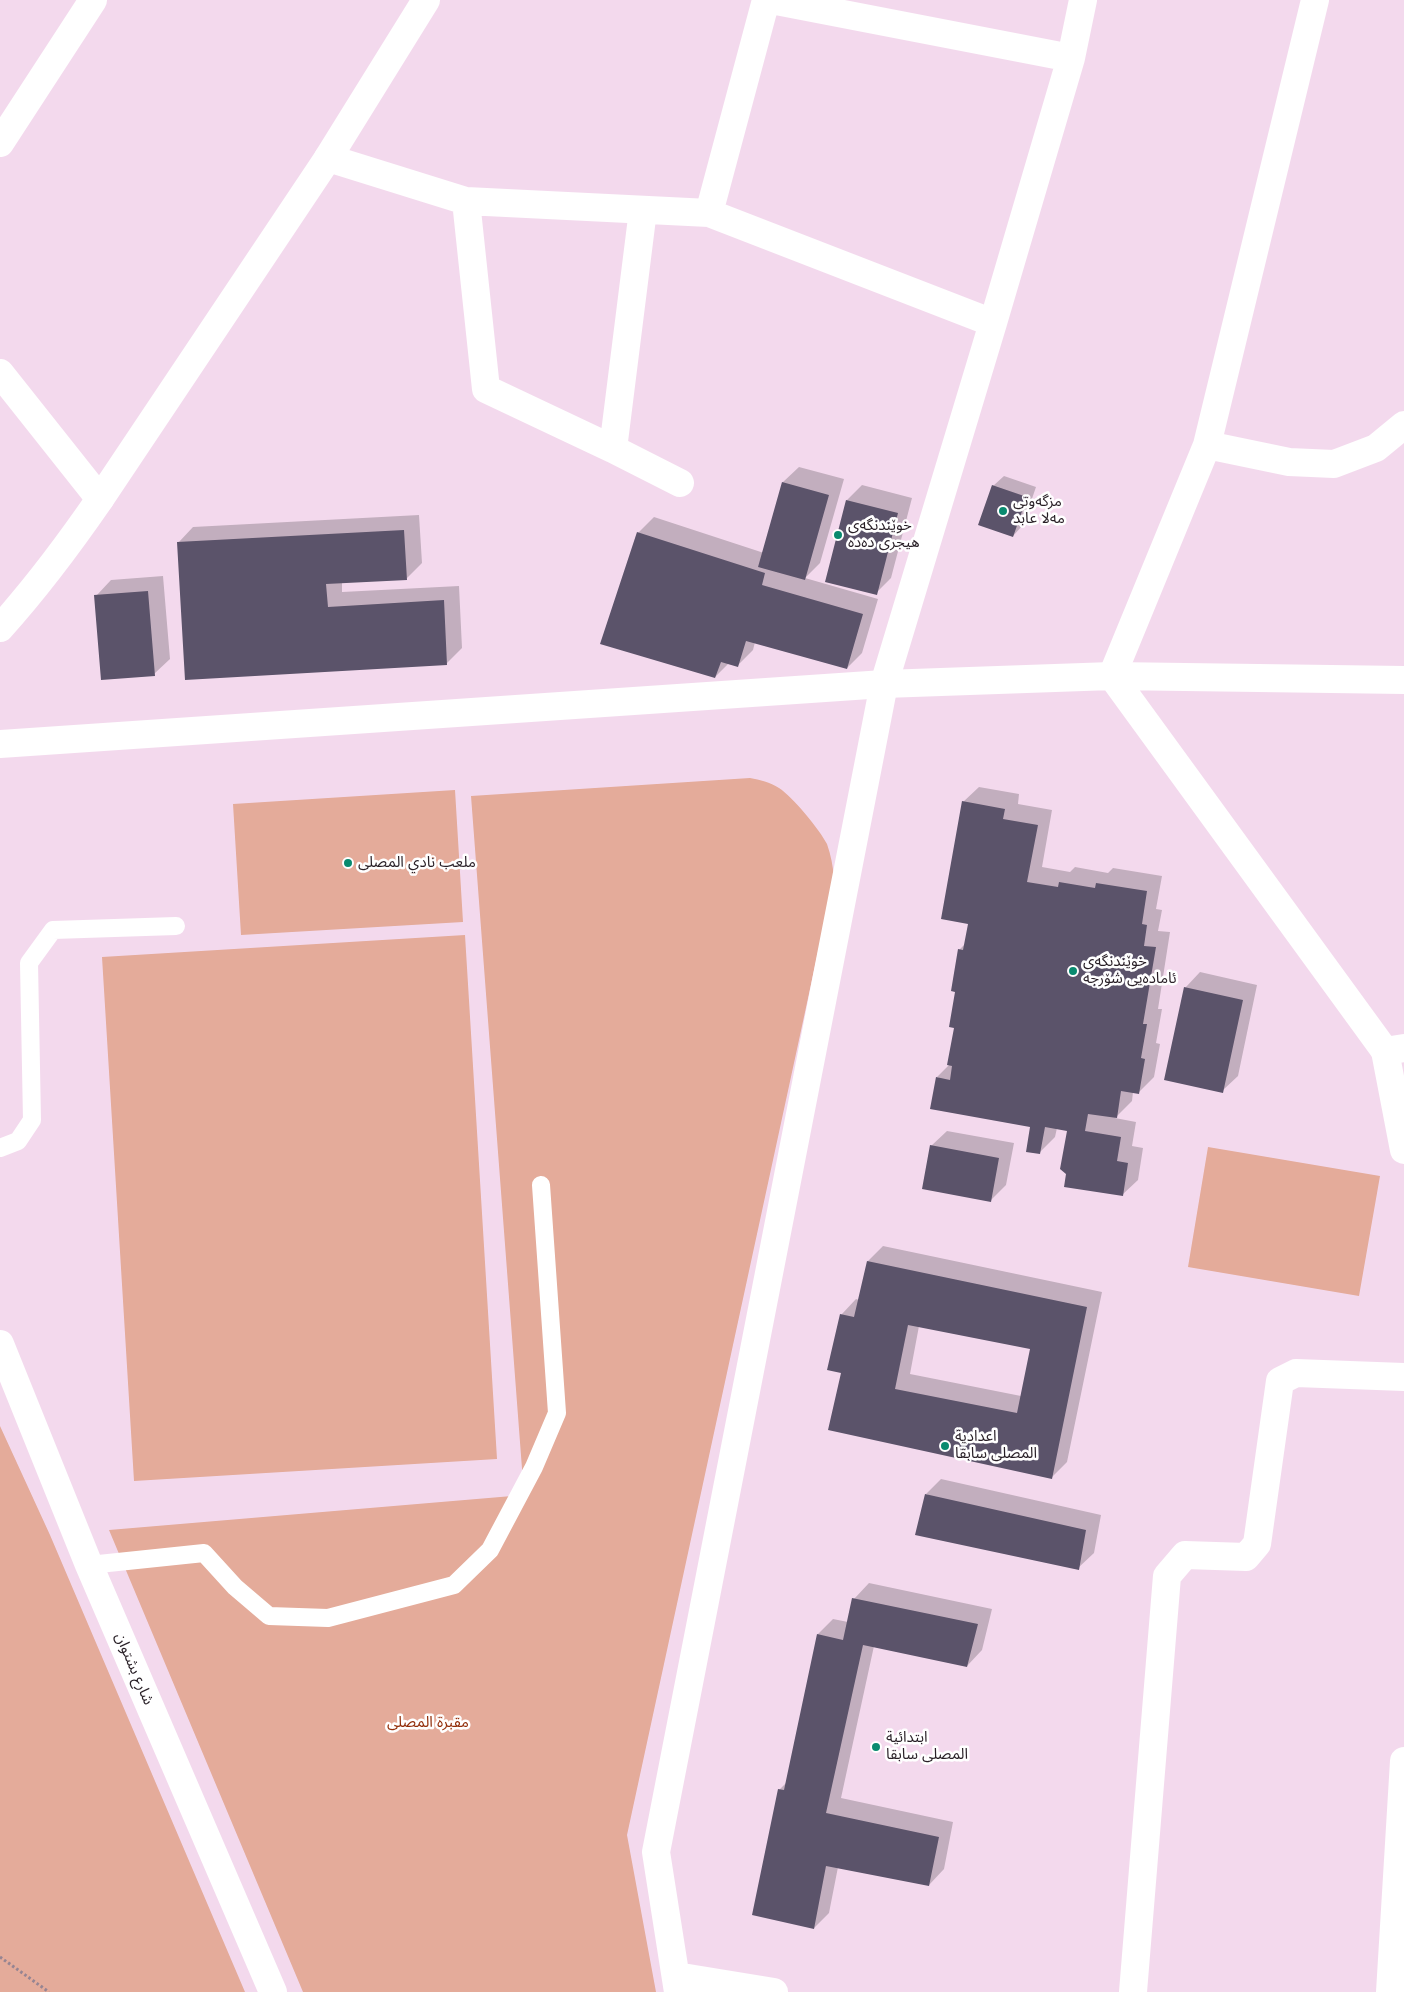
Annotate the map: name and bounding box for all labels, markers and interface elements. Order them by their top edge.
place label: مزگەوتی مەلا عابد [1013,493,1065,528]
marker: مزگەوتی مەلا عابد [997,505,1009,517]
place label: خوێندنگەی هیجری دەدە [848,517,920,552]
marker: خوێندنگەی هیجری دەدە [832,529,844,541]
place label: ملعب نادي المصلى [358,854,476,872]
marker: ملعب نادي المصلى [342,857,354,869]
place label: خوێندنگەی ئامادەیی شۆرجە [1083,953,1176,988]
marker: خوێندنگەی ئامادەیی شۆرجە [1067,965,1079,977]
place label: اعدادية المصلى سابقا [955,1428,1037,1463]
marker: اعدادية المصلى سابقا [939,1440,951,1452]
street label: شارع بشتوان [111,1630,157,1708]
park label: مقبرة المصلى [387,1714,469,1732]
place label: ابتدائية المصلى سابقا [886,1729,968,1764]
marker: ابتدائية المصلى سابقا [870,1741,882,1753]

